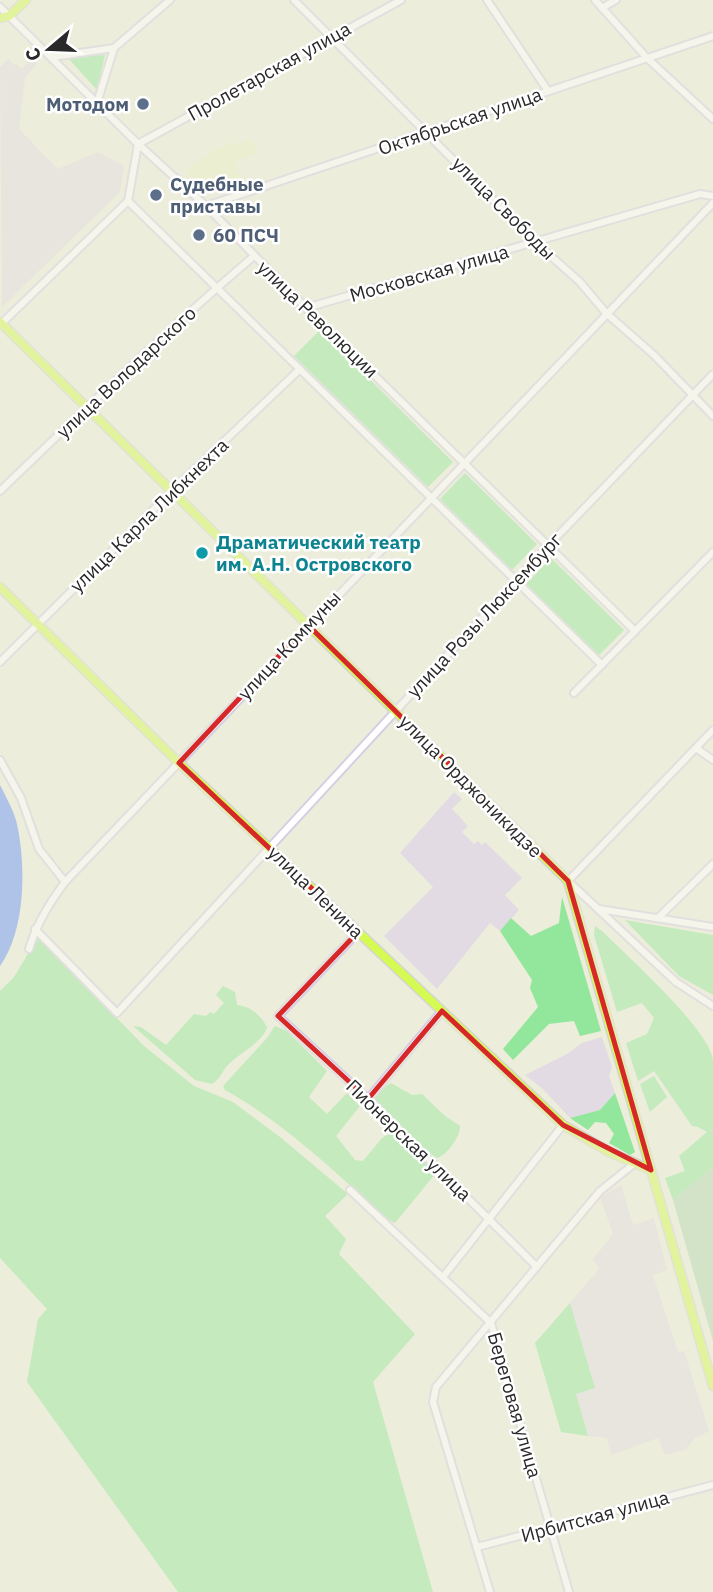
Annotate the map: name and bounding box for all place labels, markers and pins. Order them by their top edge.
place label: Мотодом [46,92,129,116]
marker: Мотодом [135,96,151,112]
place label: Судебные приставы [170,172,264,218]
marker: Судебные приставы [148,187,164,203]
place label: 60 ПСЧ [213,223,279,247]
marker: 60 ПСЧ [191,227,207,243]
place label: Драматический театр им. А.Н. Островского [216,530,421,576]
marker: Драматический театр им. А.Н. Островского [194,545,210,561]

